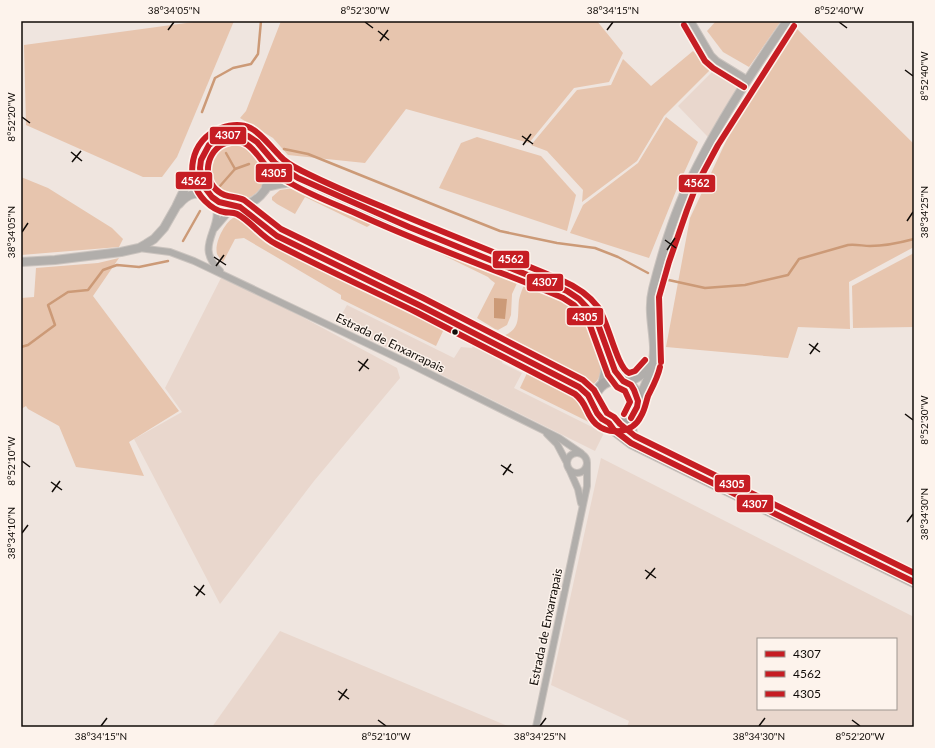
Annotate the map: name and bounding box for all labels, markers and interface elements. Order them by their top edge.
text: 38°34'05"N [148,4,200,16]
text: 8°52'30"W [340,4,390,16]
text: 38°34'15"N [587,4,639,16]
text: 8°52'40"W [814,4,864,16]
text: 8°52'40"W [918,51,930,101]
text: 8°52'20"W [5,92,17,142]
line badge: 4307 [209,126,247,145]
text: 4307 [215,128,241,141]
line badge: 4305 [255,163,293,183]
text: 4305 [261,166,287,179]
line badge: 4562 [175,171,213,190]
text: 4562 [181,174,207,187]
line badge: 4562 [678,174,716,193]
text: 4562 [684,176,710,189]
text: 38°34'25"N [918,186,930,238]
text: 38°34'05"N [5,206,17,258]
line badge: 4562 [492,250,530,269]
text: 4562 [498,252,524,265]
line badge: 4307 [526,273,564,292]
text: 4307 [532,275,558,288]
line badge: 4305 [566,307,604,326]
street label: Estrada de Enxarrapais [333,310,447,375]
text: 4305 [572,310,598,323]
unlabelled marker [450,327,460,337]
text: 8°52'30"W [918,395,930,445]
text: 8°52'10"W [5,436,17,486]
line badge: 4305 [714,474,751,493]
text: 4305 [719,477,745,490]
text: 38°34'30"N [918,488,930,540]
line badge: 4307 [736,494,774,513]
text: 4307 [742,497,768,510]
text: 38°34'10"N [5,507,17,559]
street label: Estrada de Enxarrapais [526,567,565,687]
legend [757,638,897,710]
text: 4307 [793,646,821,661]
text: 4562 [793,666,821,681]
text: 4305 [793,686,821,701]
text: 38°34'15"N [75,730,127,742]
text: 8°52'10"W [361,730,411,742]
text: 38°34'25"N [514,730,566,742]
text: 38°34'30"N [733,730,785,742]
text: 8°52'20"W [835,730,885,742]

